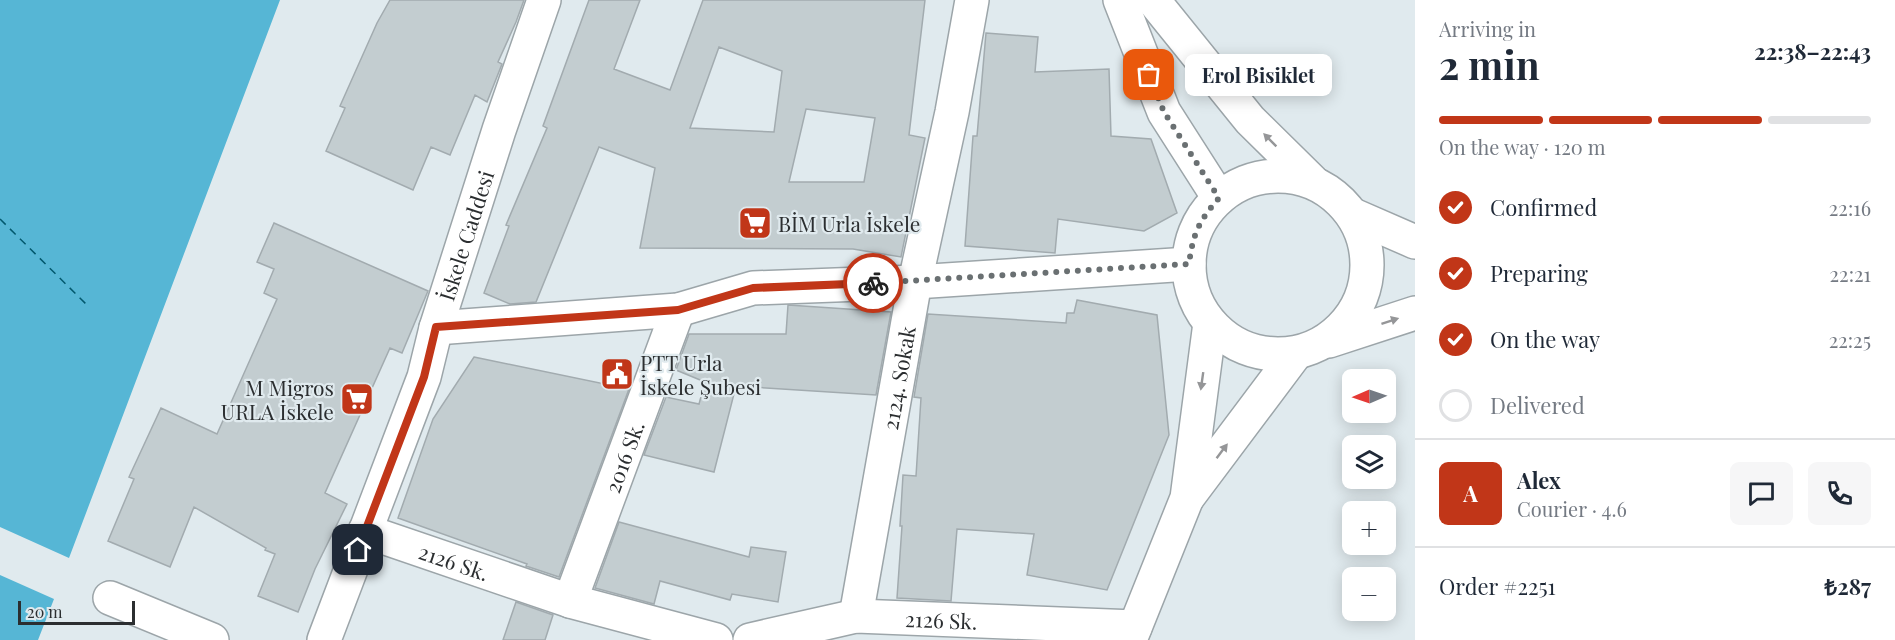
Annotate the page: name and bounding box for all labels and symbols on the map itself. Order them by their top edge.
pin [1123,49,1174,100]
callout: Erol Bisiklet [1185,54,1332,96]
one-way arrow [1263,133,1277,147]
street label: İskele Caddesi [432,167,499,304]
supermarket icon: BİM Urla İskele [737,205,773,241]
place label: BİM Urla İskele [778,209,920,237]
courier [843,253,903,313]
one-way arrow [1381,316,1399,326]
street label: 2124. Sokak [875,323,921,432]
place label: PTT Urla İskele Şubesi [640,348,761,400]
public building icon: PTT Urla İskele Şubesi [599,356,635,392]
north arrow [1342,369,1396,423]
one-way arrow [1198,372,1207,391]
place label: M Migros URLA İskele [221,373,334,425]
supermarket icon: M Migros URLA İskele [339,381,375,417]
street label: 2016 Sk. [597,417,650,497]
one-way arrow [1215,444,1227,459]
pin [332,524,383,575]
street label: 2126 Sk. [415,536,493,586]
scale bar [18,598,135,626]
street label: 2126 Sk. [905,604,978,635]

